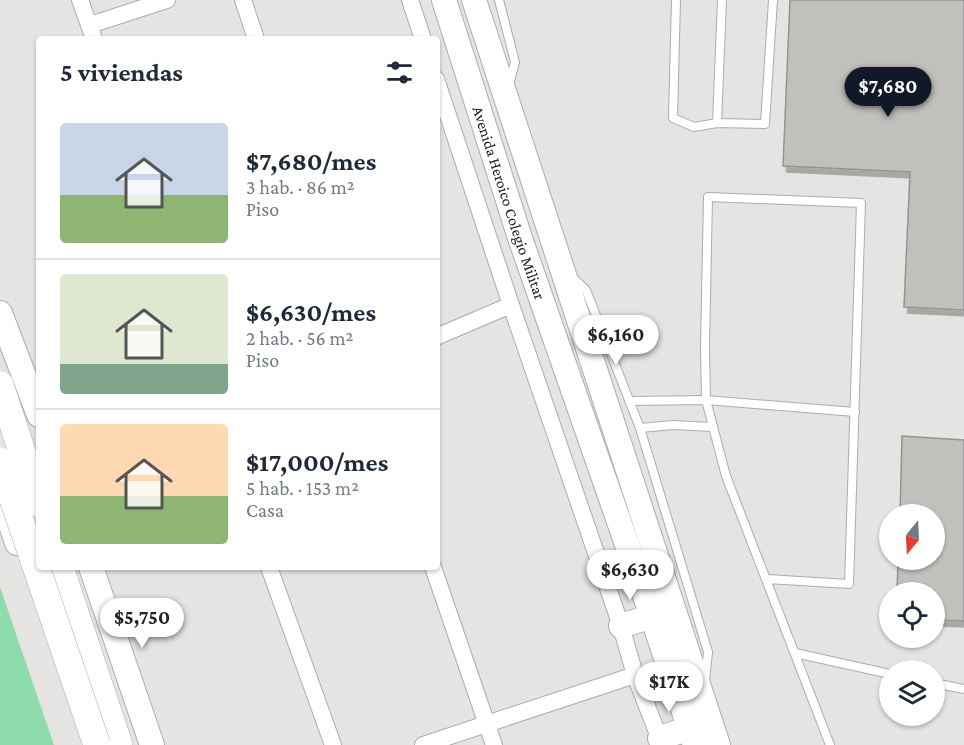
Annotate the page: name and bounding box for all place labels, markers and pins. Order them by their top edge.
pin: $7,680 [839,67,937,118]
pin: $6,160 [567,315,665,366]
pin: $6,630 [581,550,679,601]
pin: $5,750 [93,598,191,649]
pin: $17K [633,662,705,713]

